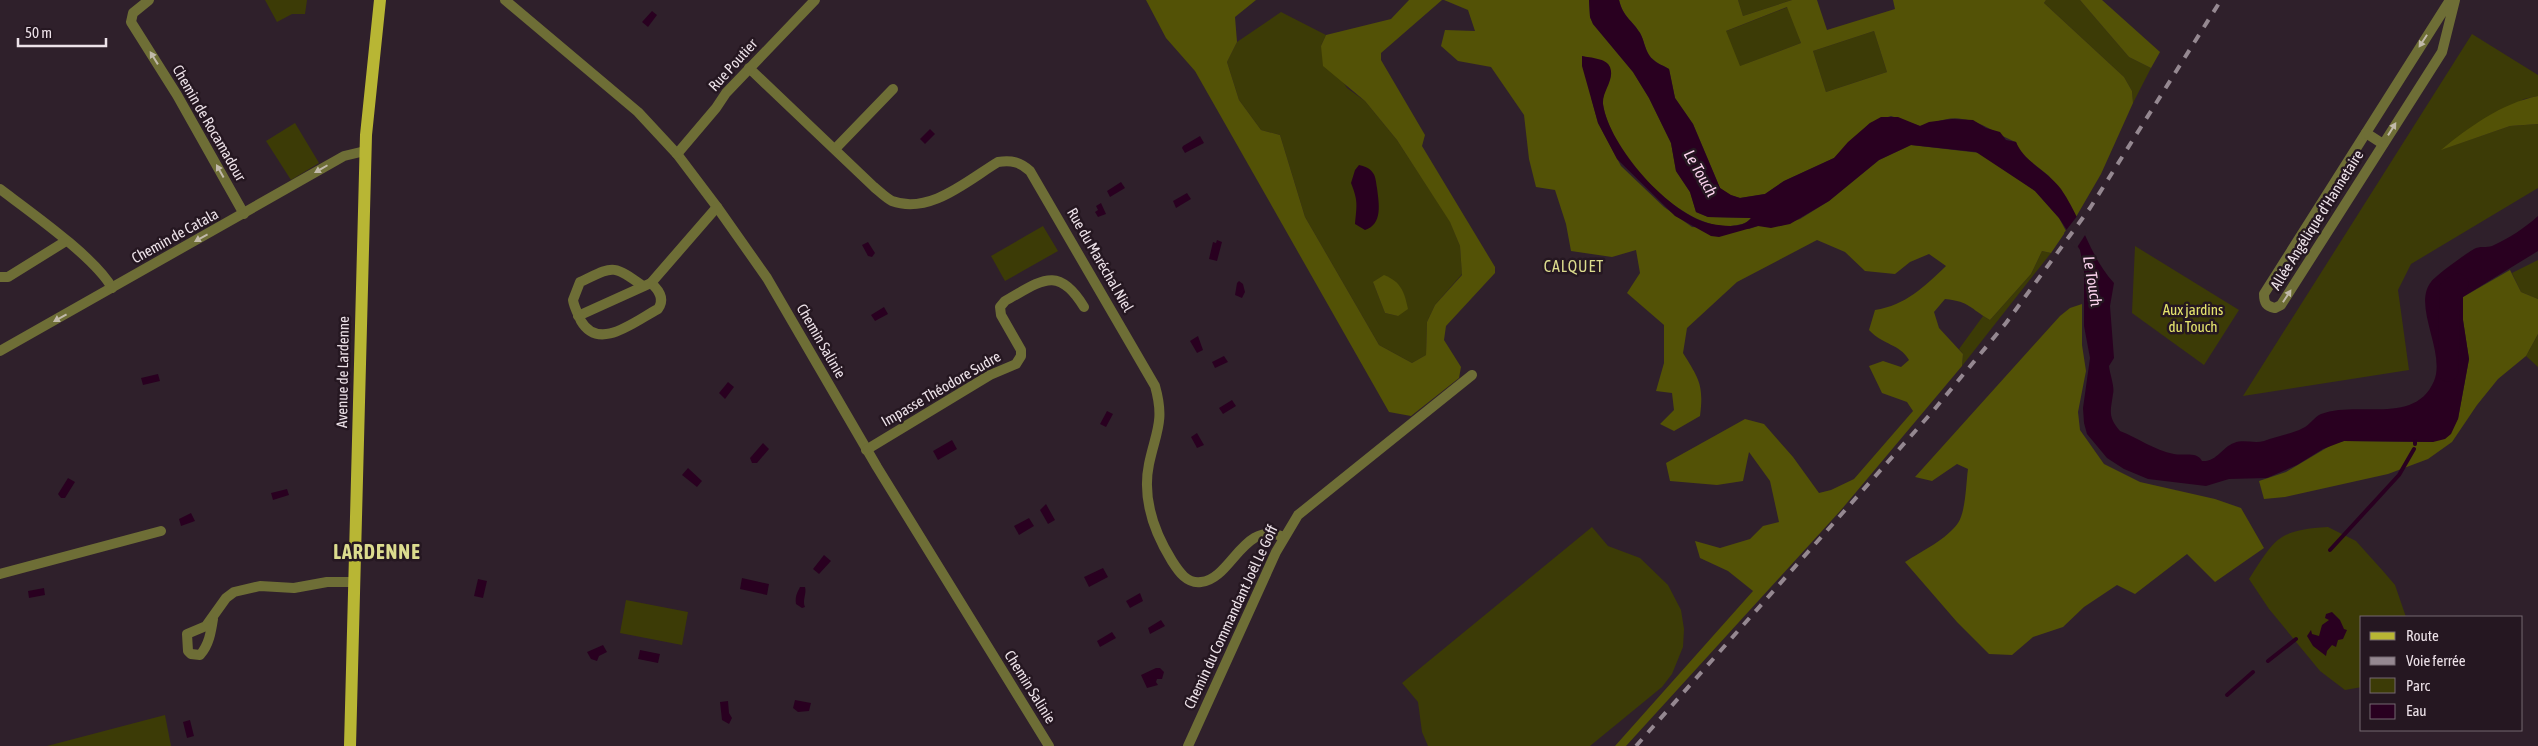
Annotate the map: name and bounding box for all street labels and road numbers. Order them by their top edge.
street label: Rue Poutier [705,35,761,94]
street label: Chemin de Rocamadour [169,62,250,184]
street label: Allée Angélique d'Hannetaire [2267,147,2367,293]
street label: Chemin de Catala [128,205,221,266]
street label: Rue du Maréchal Niel [1064,205,1137,315]
street label: Chemin Salinie [793,301,850,381]
street label: Avenue de Lardenne [333,316,352,428]
street label: Impasse Théodore Sudre [878,347,1004,430]
street label: Chemin du Commandant Joël Le Goff [1180,522,1281,711]
street label: Chemin Salinie [1001,647,1060,726]

